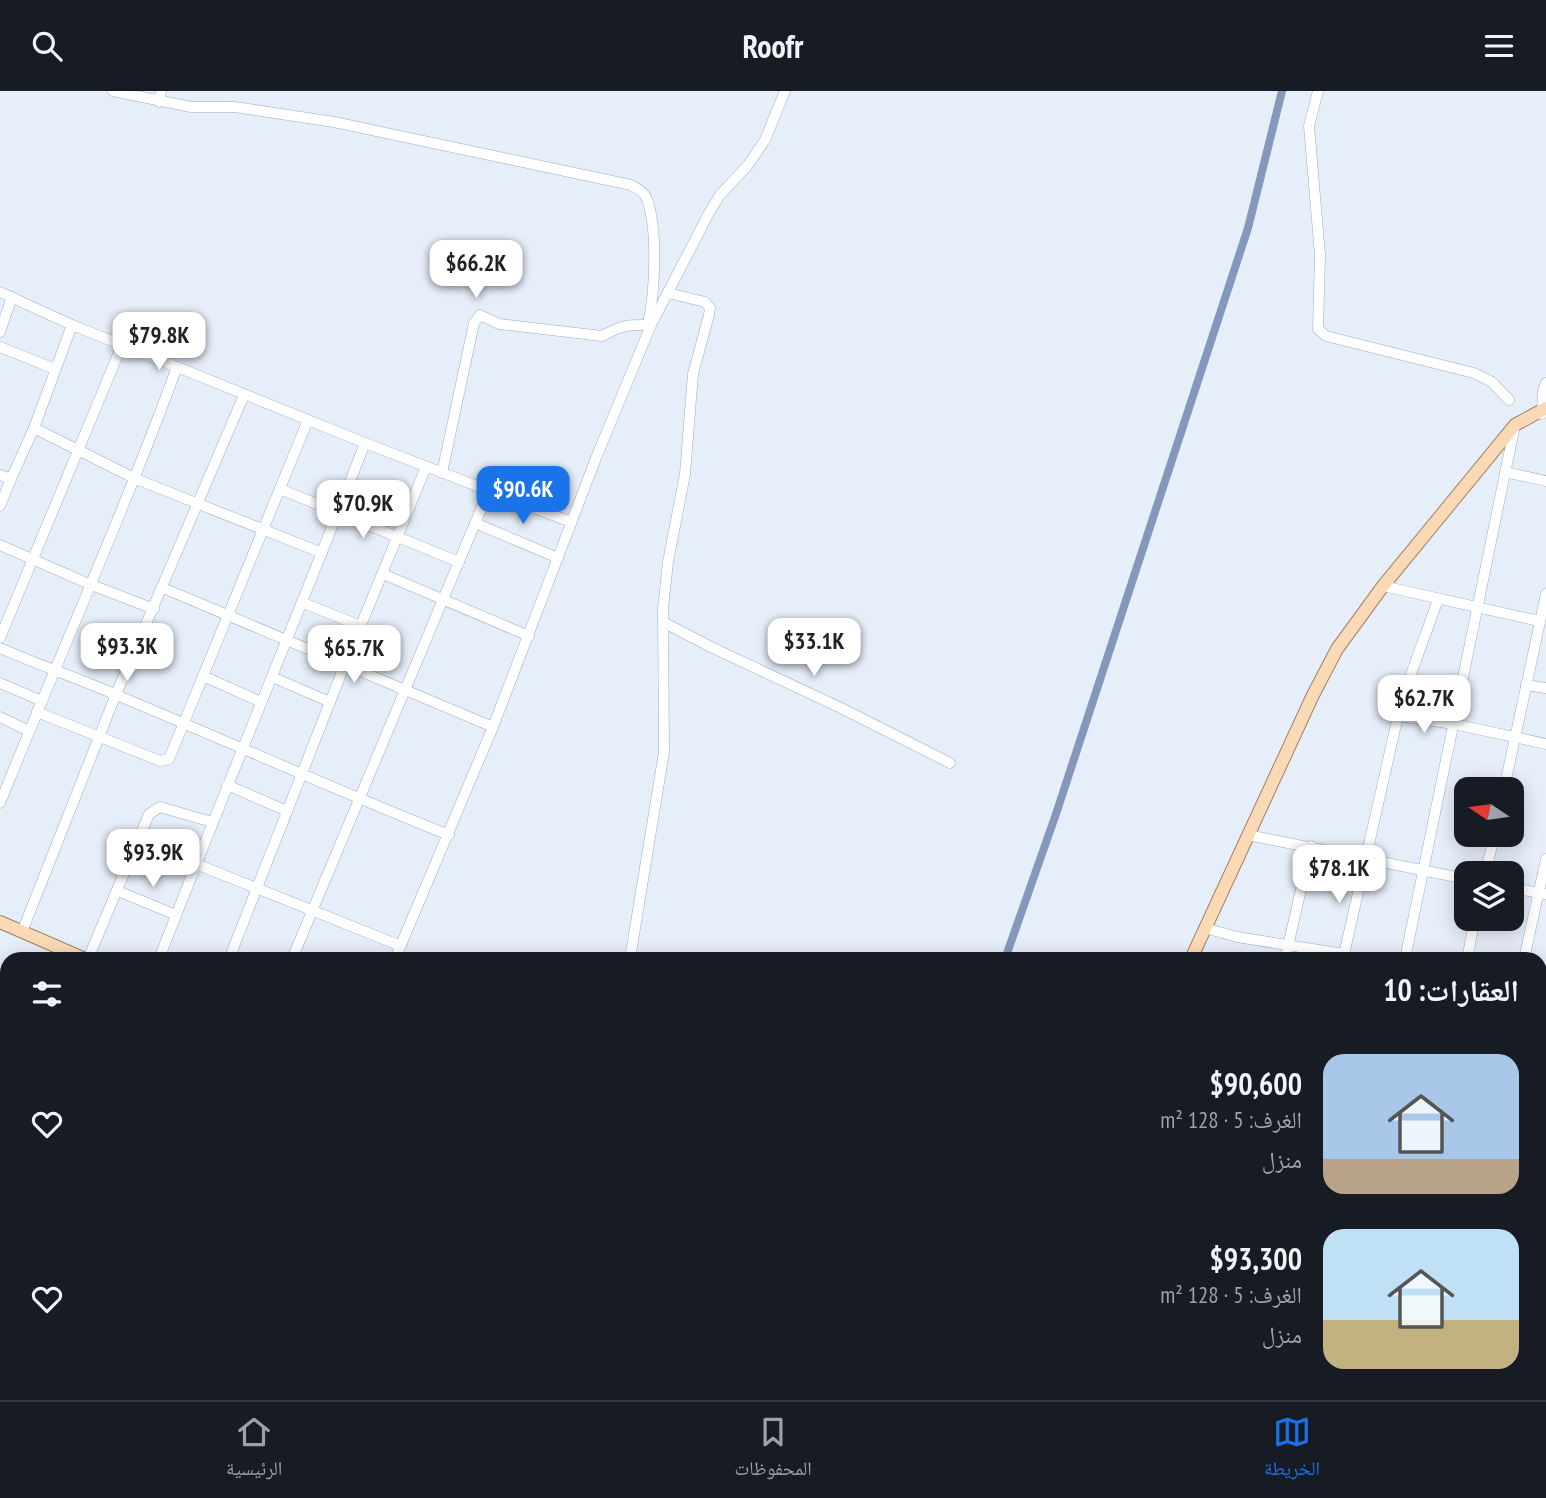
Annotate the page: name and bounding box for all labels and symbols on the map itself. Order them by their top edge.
pin: $66.2K [419,241,533,300]
pin: $79.8K [102,313,216,372]
pin: $90.6K [466,467,580,526]
pin: $70.9K [306,481,420,540]
pin: $33.1K [757,619,871,678]
pin: $93.3K [70,623,184,683]
pin: $65.7K [297,625,411,685]
pin: $62.7K [1367,675,1481,735]
north arrow [1454,777,1524,847]
pin: $93.9K [96,829,210,889]
pin: $78.1K [1282,845,1396,905]

